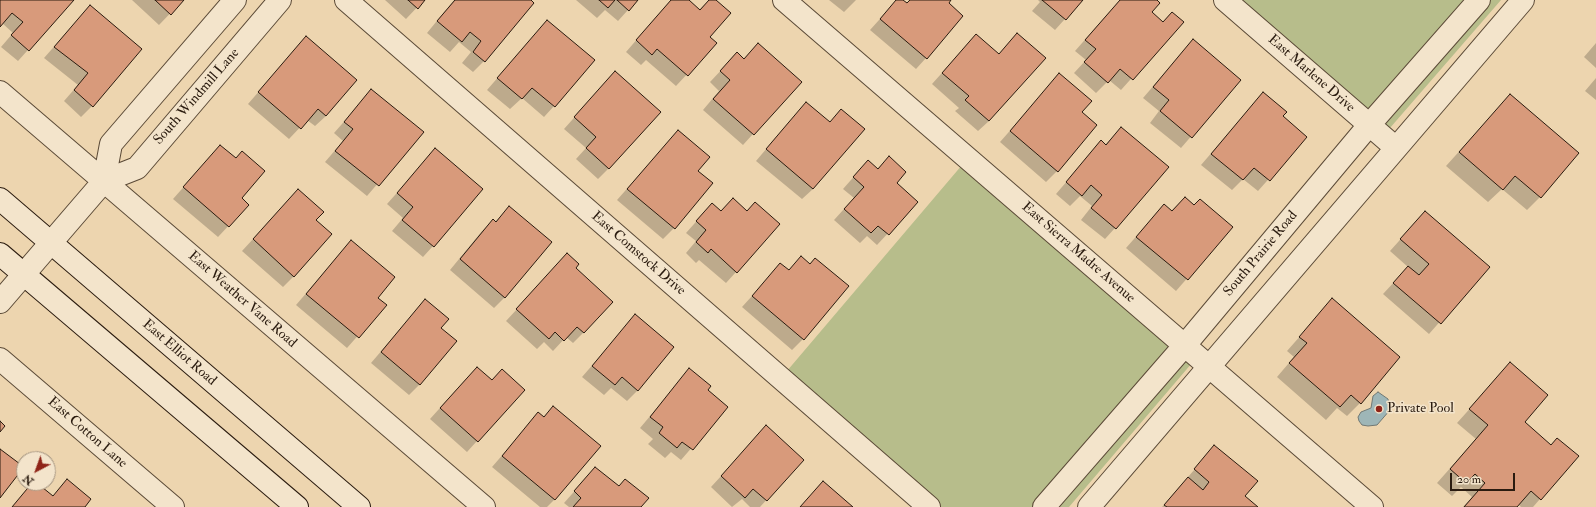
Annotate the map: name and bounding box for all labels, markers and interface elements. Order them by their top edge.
street label: East Marlene Drive [1264,32,1358,116]
street label: South Windmill Lane [151,45,243,149]
street label: East Sierra Madre Avenue [1018,199,1138,307]
street label: South Prairie Road [1220,208,1302,300]
street label: East Comstock Drive [587,209,689,299]
street label: East Weather Vane Road [184,248,300,352]
street label: East Elliot Road [139,316,219,390]
street label: East Cotton Lane [44,394,130,472]
place label: Private Pool [1387,401,1454,417]
marker: Private Pool [1374,404,1384,414]
north arrow [16,451,56,491]
scale bar [1452,465,1517,491]
text: N [20,472,36,488]
text: 20 m [1457,472,1481,487]

